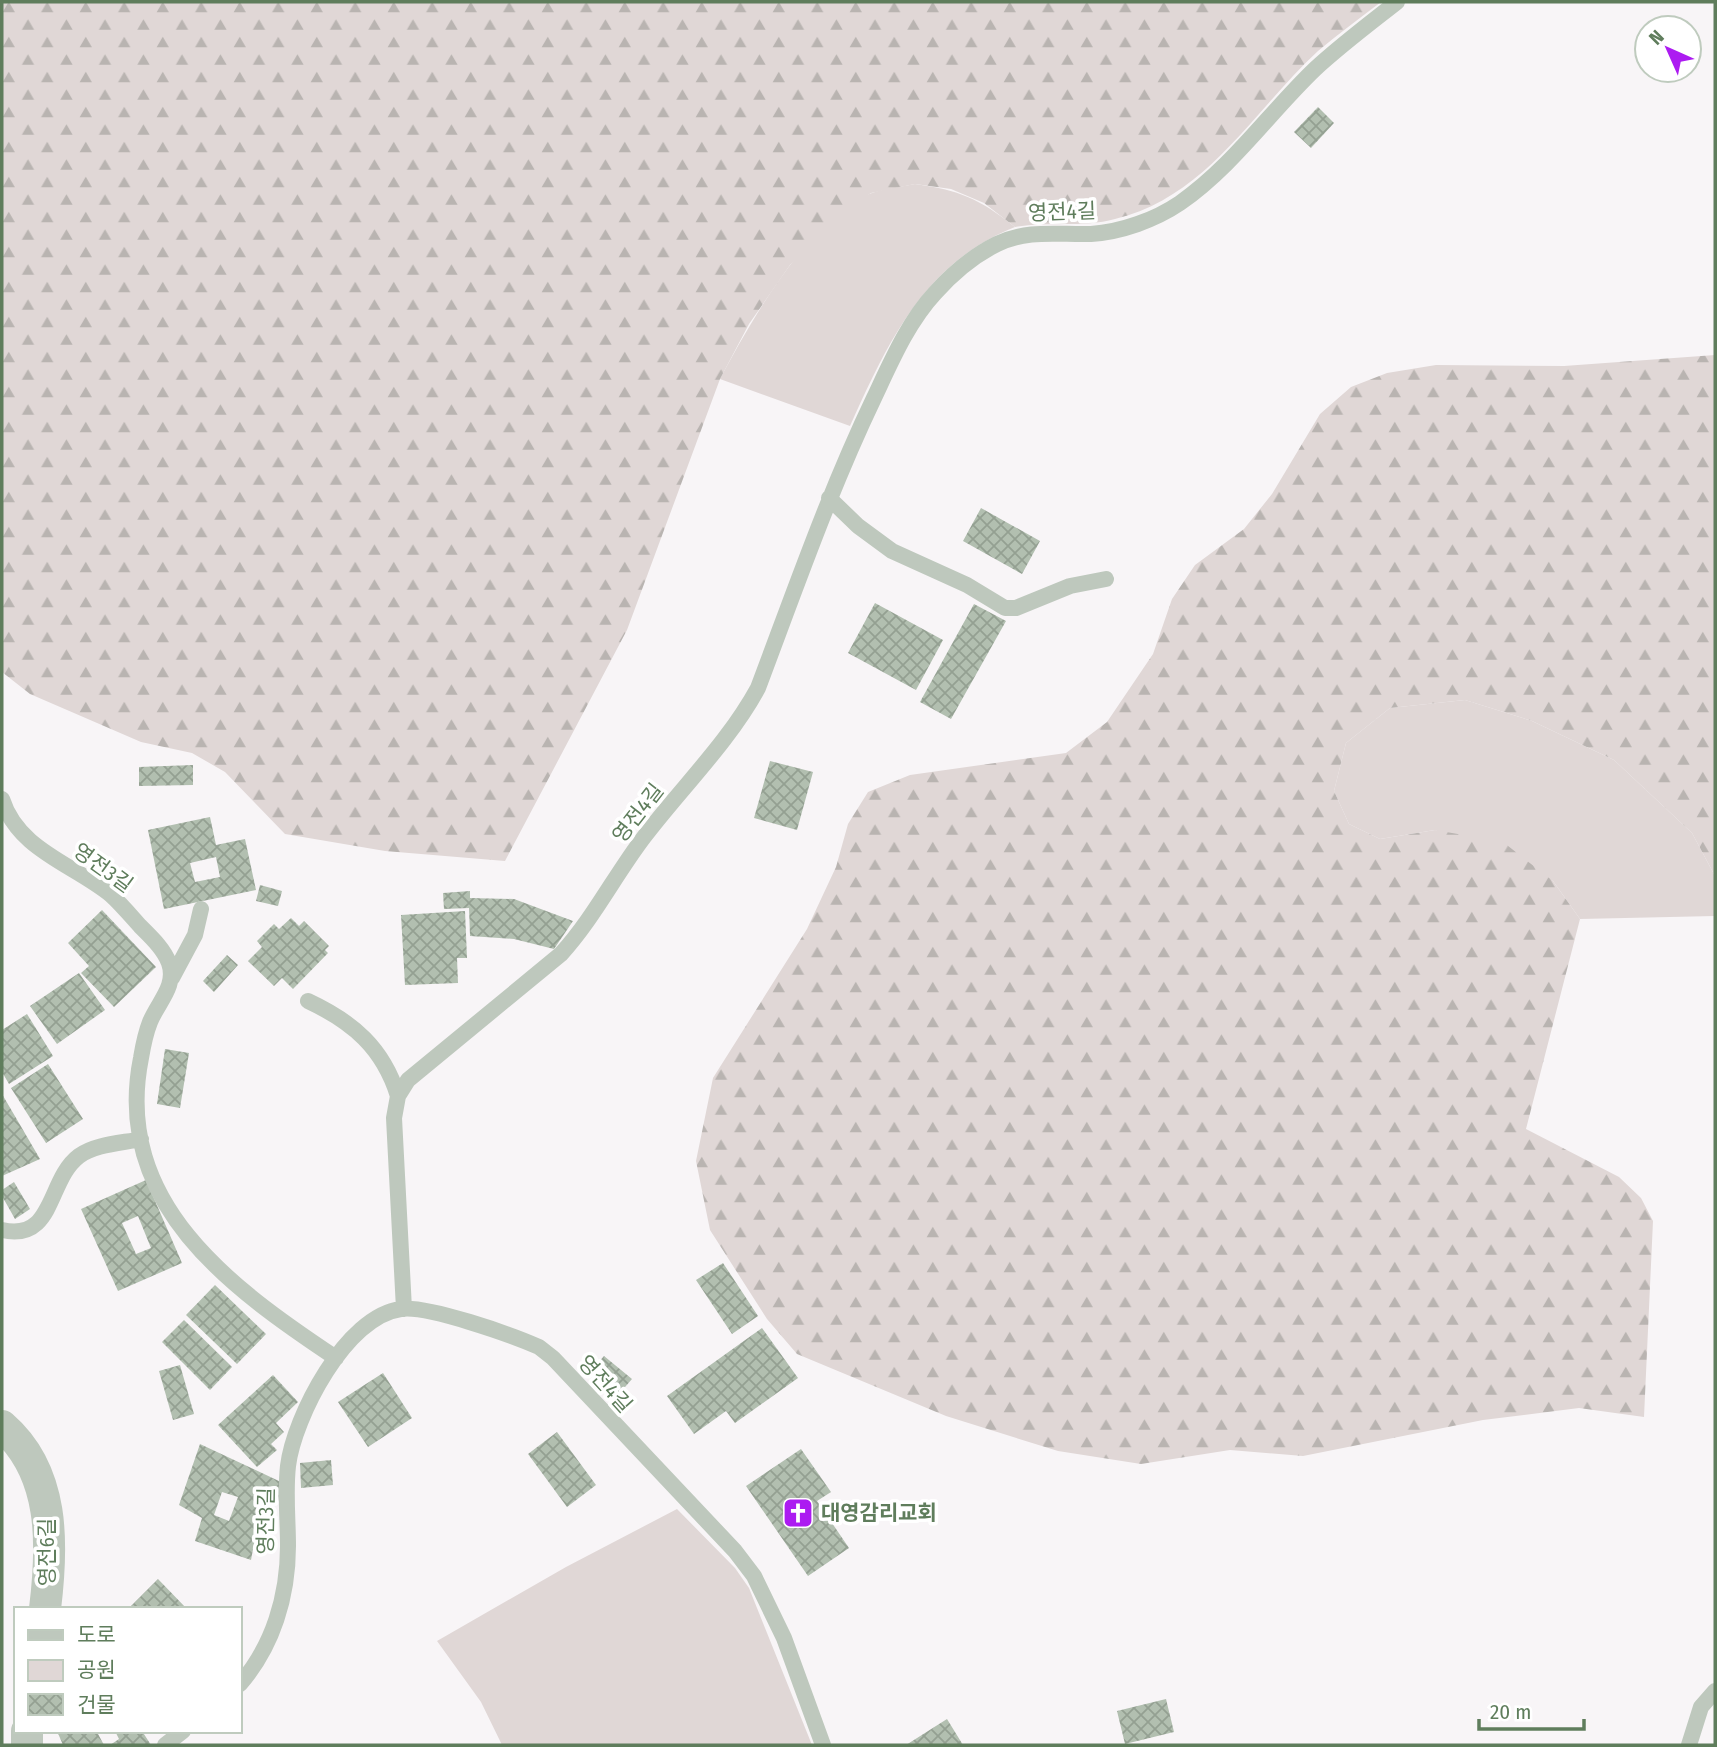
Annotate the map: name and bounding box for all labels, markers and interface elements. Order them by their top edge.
north arrow [1633,14,1703,84]
text: N [1644,25,1668,49]
street label: 영전4길 [1028,198,1096,226]
street label: 영전4길 [607,778,669,848]
street label: 영전3길 [68,838,138,898]
street label: 영전4길 [573,1350,637,1418]
street label: 영전3길 [252,1487,280,1555]
church icon: 대영감리교회 [781,1496,815,1530]
place label: 대영감리교회 [821,1500,937,1526]
street label: 영전6길 [34,1518,60,1586]
legend [14,1607,242,1733]
text: 도로 [77,1622,116,1648]
text: 공원 [77,1657,116,1683]
scale bar [1479,1688,1584,1732]
text: 건물 [77,1692,116,1718]
text: 20 m [1490,1699,1531,1725]

